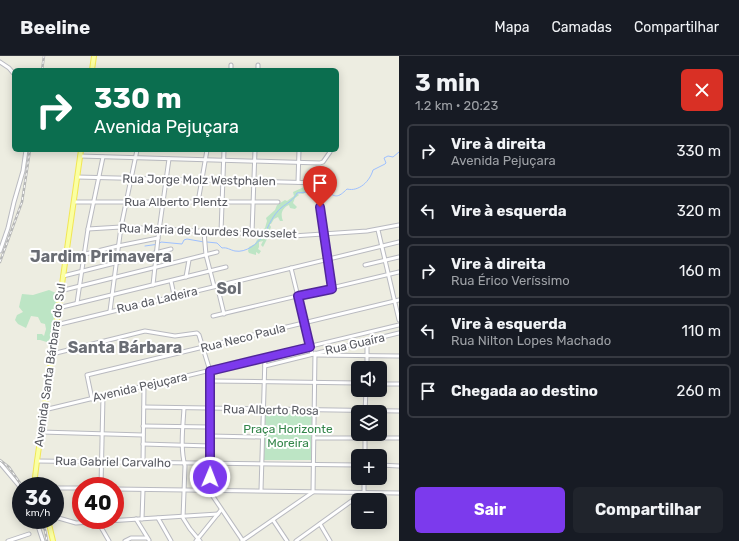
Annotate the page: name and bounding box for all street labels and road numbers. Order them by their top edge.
street label: Rua Jorge Molz Westphalen [122,172,276,188]
street label: Rua Alberto Plentz [124,195,228,209]
street label: Rua Maria de Lourdes Rousselet [119,221,297,241]
street label: Avenida Santa Bárbara do Sul [32,282,68,448]
street label: Rua da Ladeira [115,284,199,316]
street label: Rua Neco Paula [199,321,287,355]
street label: Rua Guaíra [324,330,386,358]
street label: Avenida Pejuçara [91,369,189,405]
street label: Rua Alberto Rosa [223,402,319,418]
street label: Rua Gabriel Carvalho [55,454,171,470]

